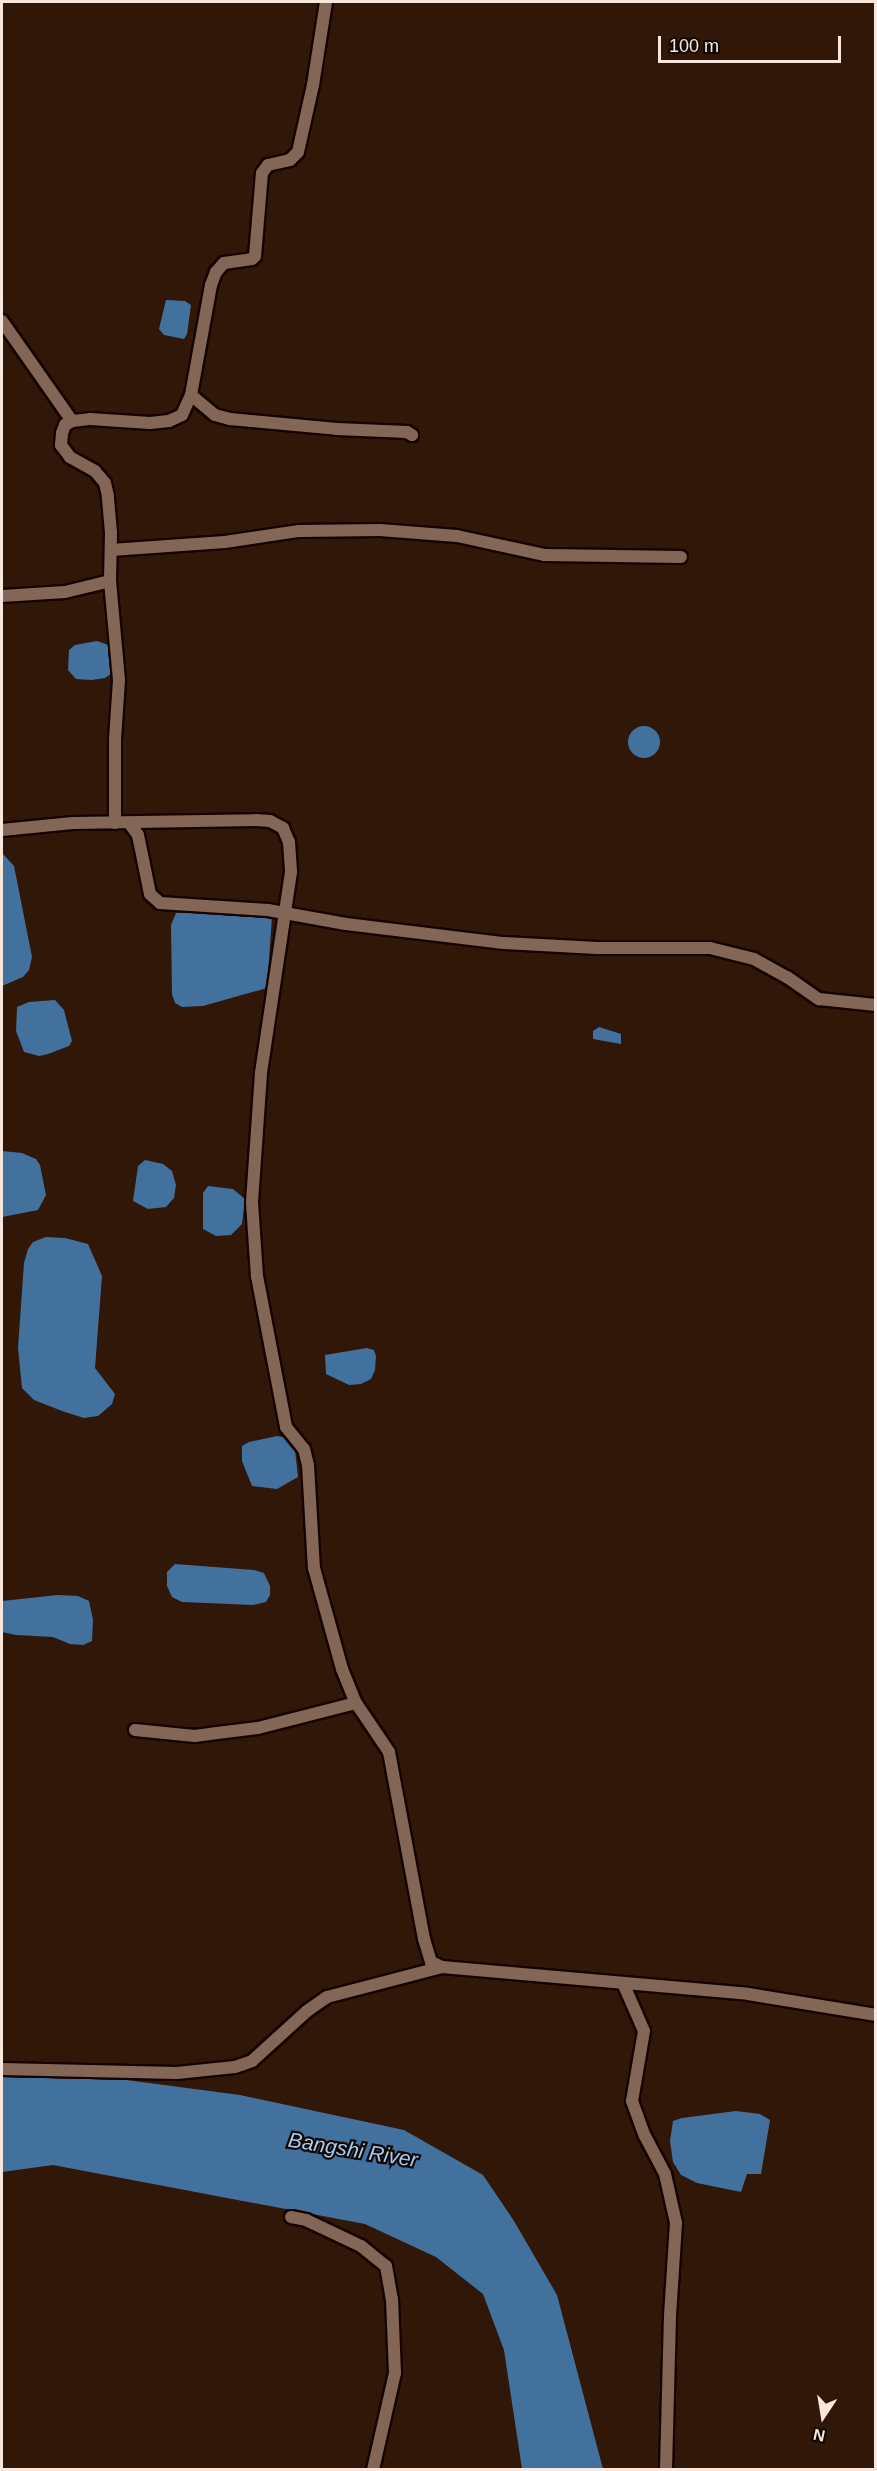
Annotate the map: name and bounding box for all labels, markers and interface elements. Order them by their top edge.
scale bar [661,24,844,62]
text: 100 m [669,36,719,56]
water label: Bangshi River [286,2127,420,2173]
north arrow [793,2387,853,2447]
text: N [812,2426,827,2445]

